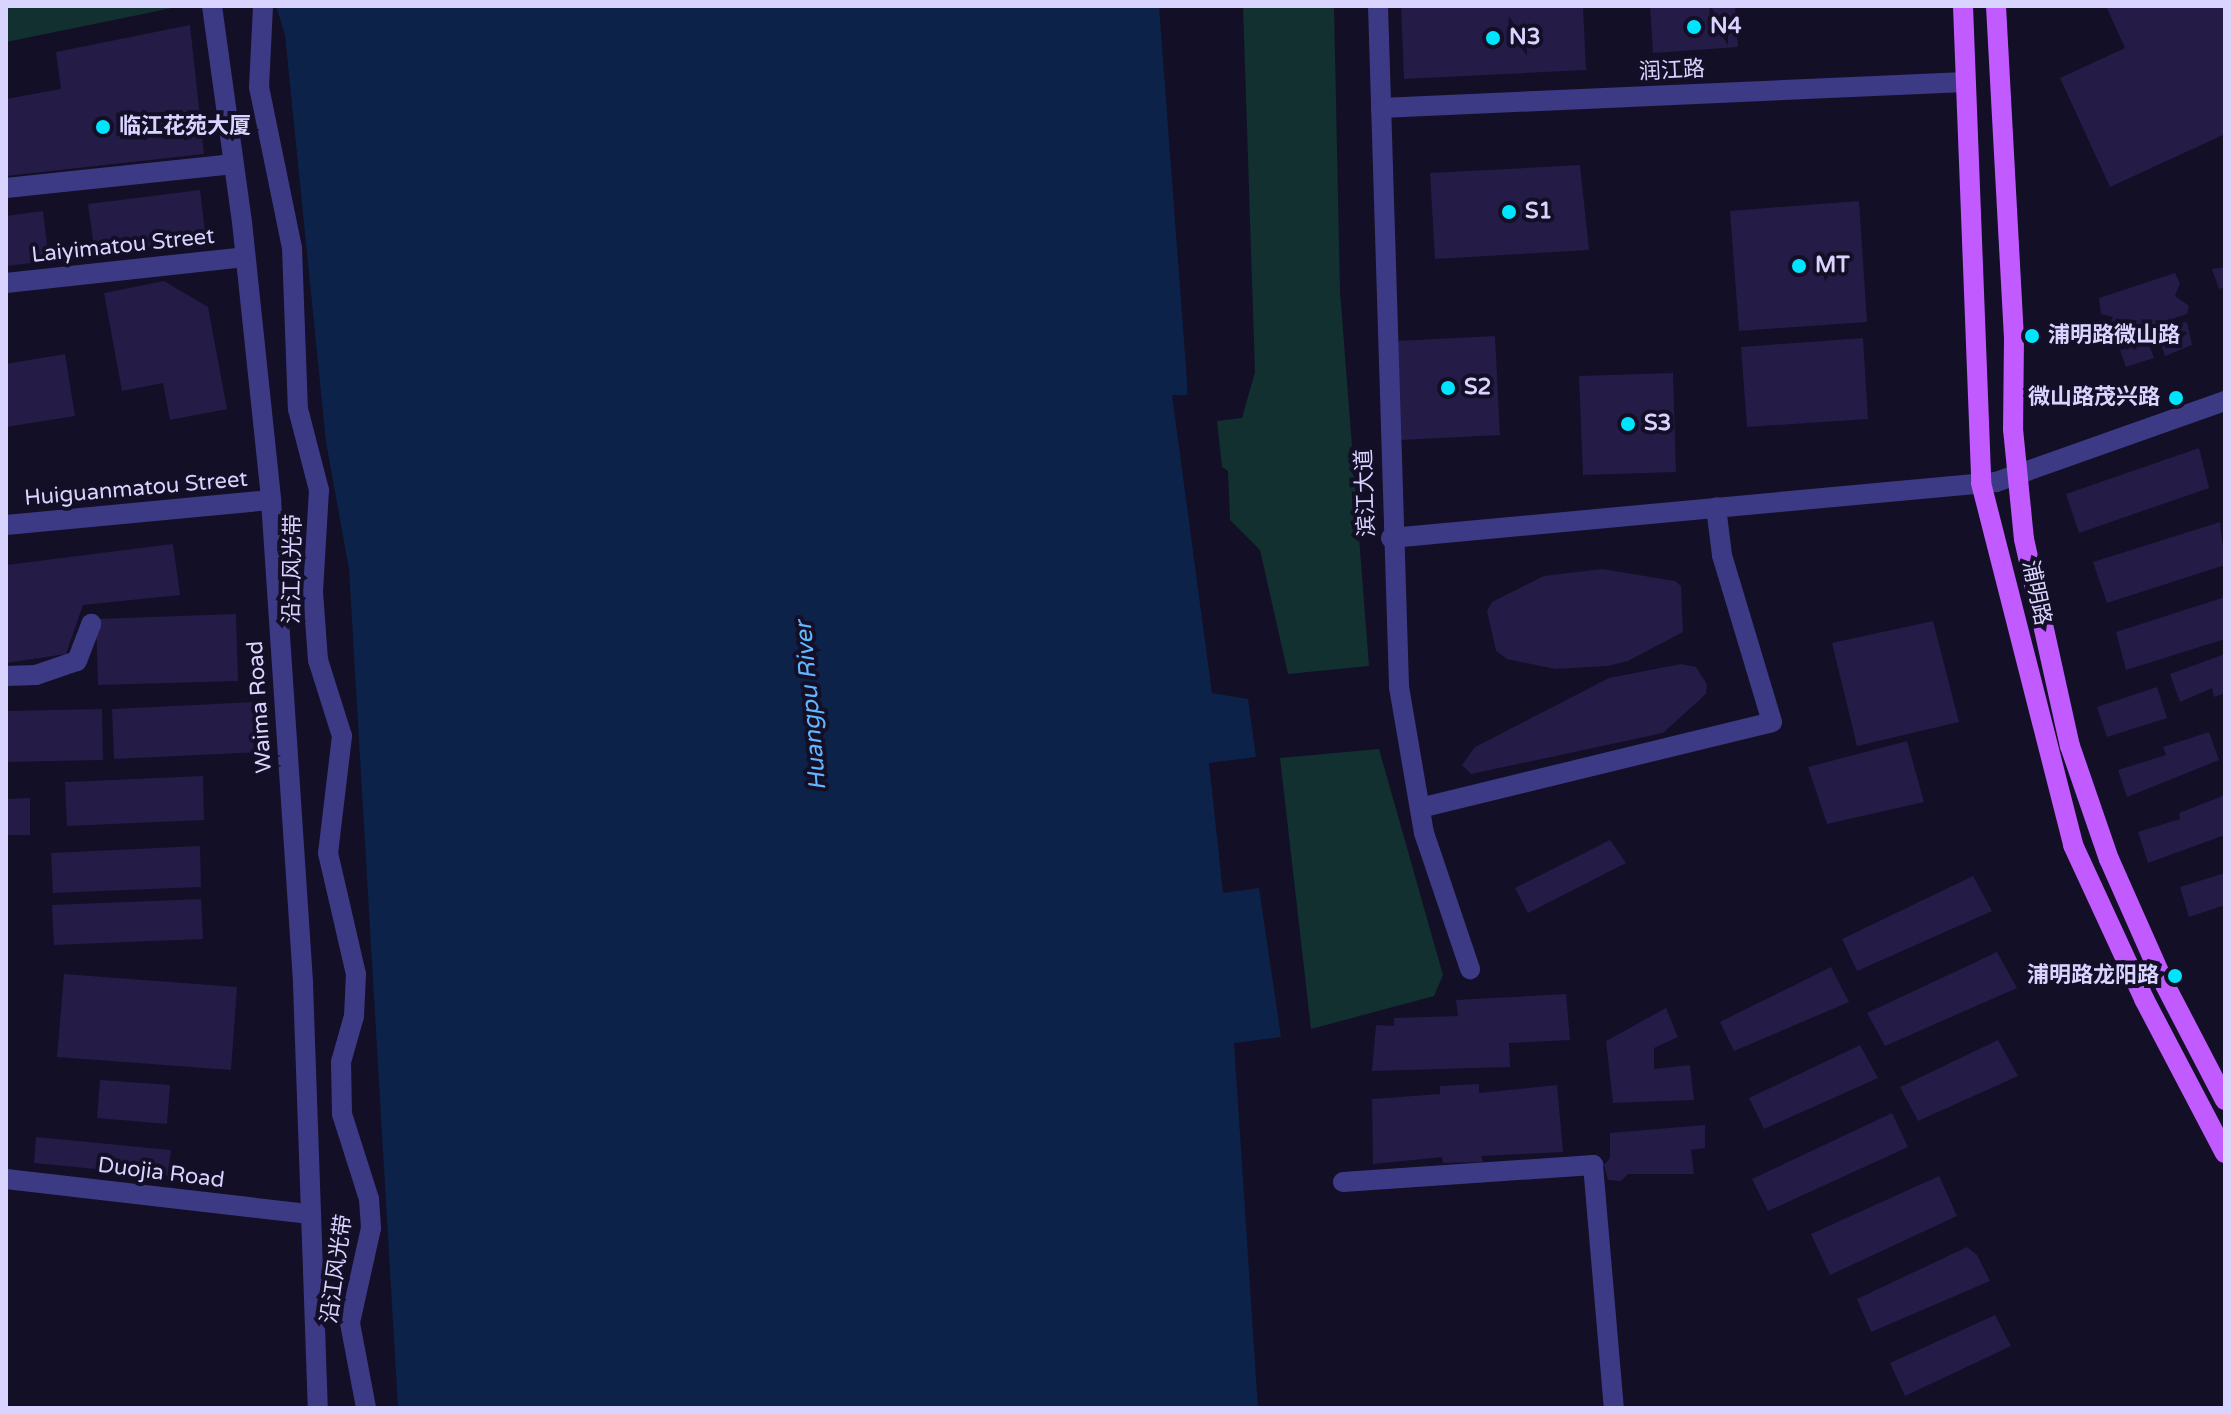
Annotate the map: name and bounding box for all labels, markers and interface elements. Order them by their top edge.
place label: N4 [1710,14,1741,40]
marker: N4 [1685,18,1703,36]
place label: N3 [1509,25,1540,51]
marker: N3 [1484,29,1502,47]
street label: 润江路 [1638,56,1706,86]
place label: 临江花苑大厦 [119,114,251,140]
marker: 临江花苑大厦 [94,118,112,136]
place label: S1 [1525,199,1552,225]
marker: S1 [1500,203,1518,221]
street label: Laiyimatou Street [30,223,216,269]
place label: MT [1815,253,1850,279]
marker: MT [1790,257,1808,275]
place label: 浦明路微山路 [2048,323,2180,349]
marker: 浦明路微山路 [2023,327,2041,345]
place label: S2 [1464,375,1491,401]
marker: S2 [1439,379,1457,397]
place label: 微山路茂兴路 [2028,385,2160,411]
marker: 微山路茂兴路 [2167,389,2185,407]
place label: S3 [1644,411,1671,437]
marker: S3 [1619,415,1637,433]
street label: 滨江大道 [1351,449,1381,537]
street label: Huiguanmatou Street [23,466,249,512]
street label: 沿江风光带 [279,514,307,624]
street label: 浦明路 [2016,558,2056,628]
water label: Huangpu River [789,620,833,792]
street label: Waima Road [242,640,278,774]
place label: 浦明路龙阳路 [2027,963,2159,989]
marker: 浦明路龙阳路 [2166,967,2184,985]
street label: Duojia Road [96,1152,226,1194]
street label: 沿江风光带 [316,1213,358,1325]

